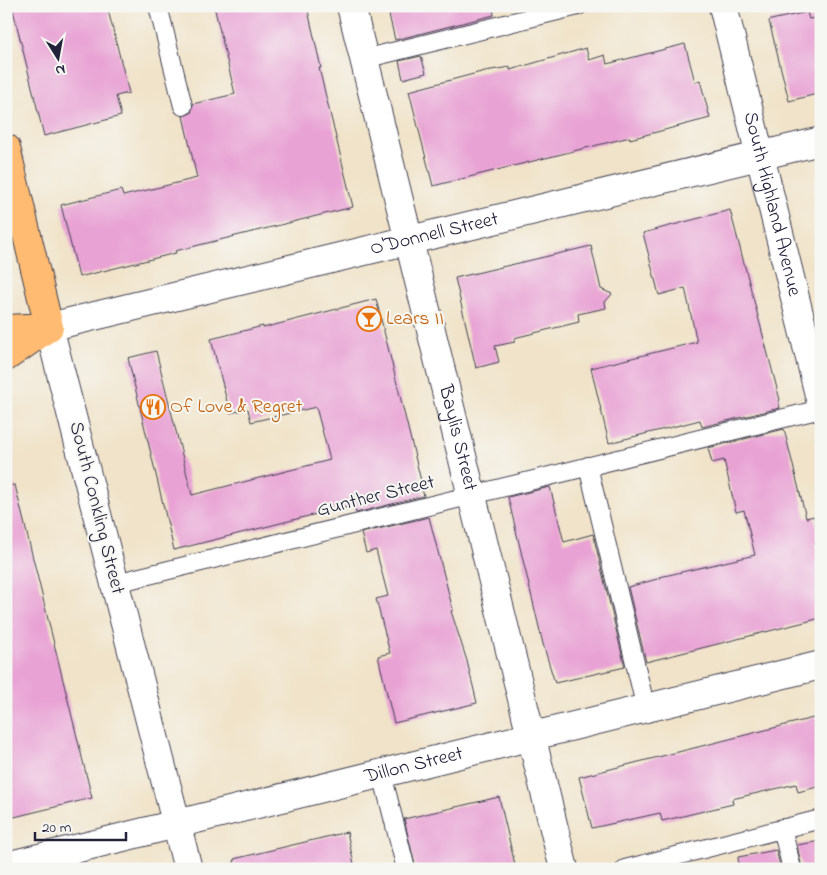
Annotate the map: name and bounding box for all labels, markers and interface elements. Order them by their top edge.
north arrow [32,32,82,82]
text: N [54,58,67,80]
street label: South Highland Avenue [735,109,809,299]
street label: O'Donnell Street [367,205,502,264]
place label: Lears II [386,305,444,334]
bar icon: Lears II [356,306,382,332]
street label: Baylis Street [430,381,485,494]
place label: Of Love & Regret [170,393,303,423]
restaurant icon: Of Love & Regret [140,394,166,420]
street label: South Conkling Street [60,419,132,598]
street label: Gunther Street [314,468,438,526]
street label: Dillon Street [360,739,466,792]
scale bar [35,810,126,842]
text: 20 m [42,817,72,839]

